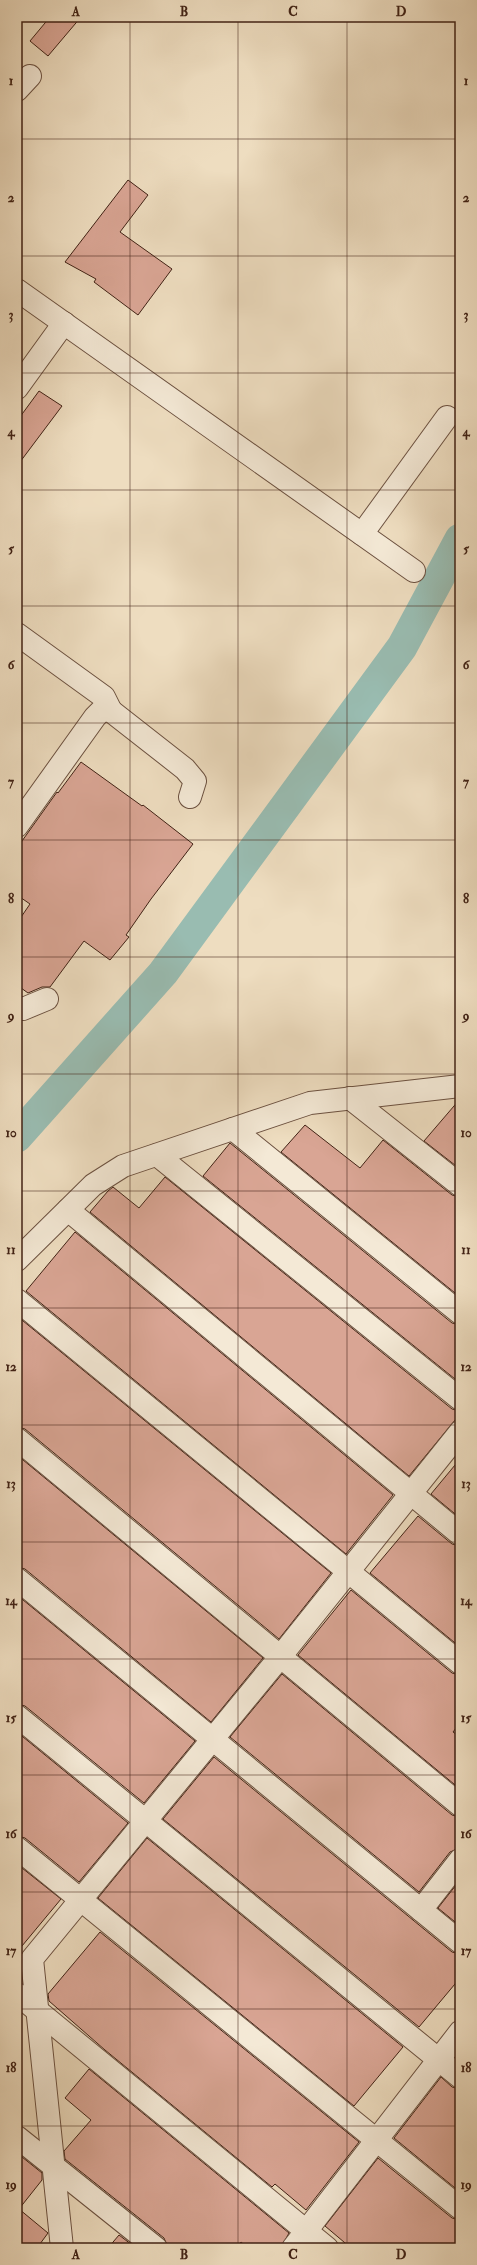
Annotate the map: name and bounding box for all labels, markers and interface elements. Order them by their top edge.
text: A [71,4,81,20]
text: B [180,4,188,20]
text: C [288,4,298,20]
text: D [396,4,407,20]
text: 1 [9,73,14,89]
text: 1 [464,73,469,89]
text: 2 [8,190,15,206]
text: 2 [463,190,470,206]
text: 3 [9,307,14,323]
text: 3 [464,307,469,323]
text: 4 [6,424,15,440]
text: 4 [461,424,470,440]
text: 5 [8,541,14,557]
text: 5 [463,541,469,557]
text: 6 [8,657,16,673]
text: 6 [463,657,471,673]
text: 7 [8,774,15,790]
text: 7 [463,774,470,790]
text: 8 [8,891,14,907]
text: 8 [463,891,469,907]
text: 9 [6,1008,15,1024]
text: 9 [461,1008,470,1024]
text: 10 [5,1125,17,1141]
text: 10 [460,1125,472,1141]
text: 11 [6,1242,16,1258]
text: 11 [461,1242,471,1258]
text: 12 [5,1359,17,1375]
text: 12 [460,1359,472,1375]
text: 13 [6,1476,16,1492]
text: 13 [461,1476,471,1492]
text: 14 [5,1593,18,1609]
text: 14 [460,1593,473,1609]
text: 15 [6,1710,16,1726]
text: 15 [461,1710,471,1726]
text: 16 [5,1826,18,1842]
text: 16 [460,1826,473,1842]
text: 17 [6,1943,17,1959]
text: 17 [461,1943,472,1959]
text: 18 [6,2060,16,2076]
text: 18 [461,2060,471,2076]
text: 19 [5,2177,17,2193]
text: 19 [460,2177,472,2193]
text: A [71,2247,81,2263]
text: B [180,2247,188,2263]
text: C [288,2247,298,2263]
text: D [396,2247,407,2263]

